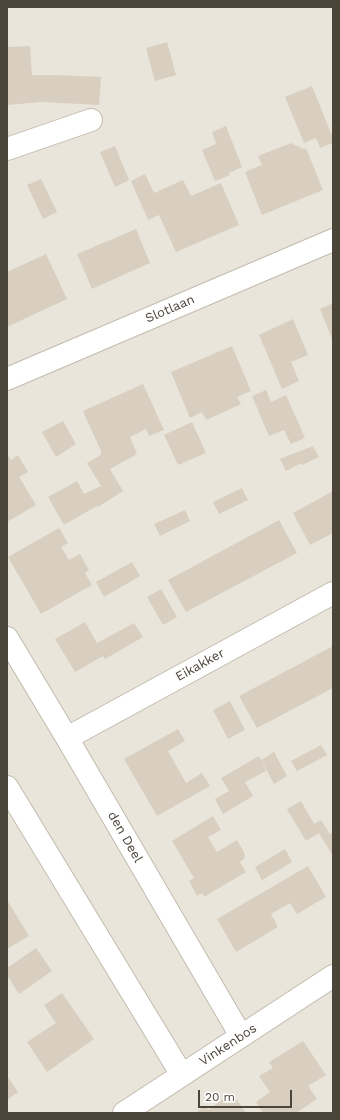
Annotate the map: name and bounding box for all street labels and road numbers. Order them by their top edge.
street label: Slotlaan [143,292,197,326]
street label: Eikakker [173,645,227,685]
street label: den Deel [104,809,146,865]
street label: Vinkenbos [196,1021,260,1069]

